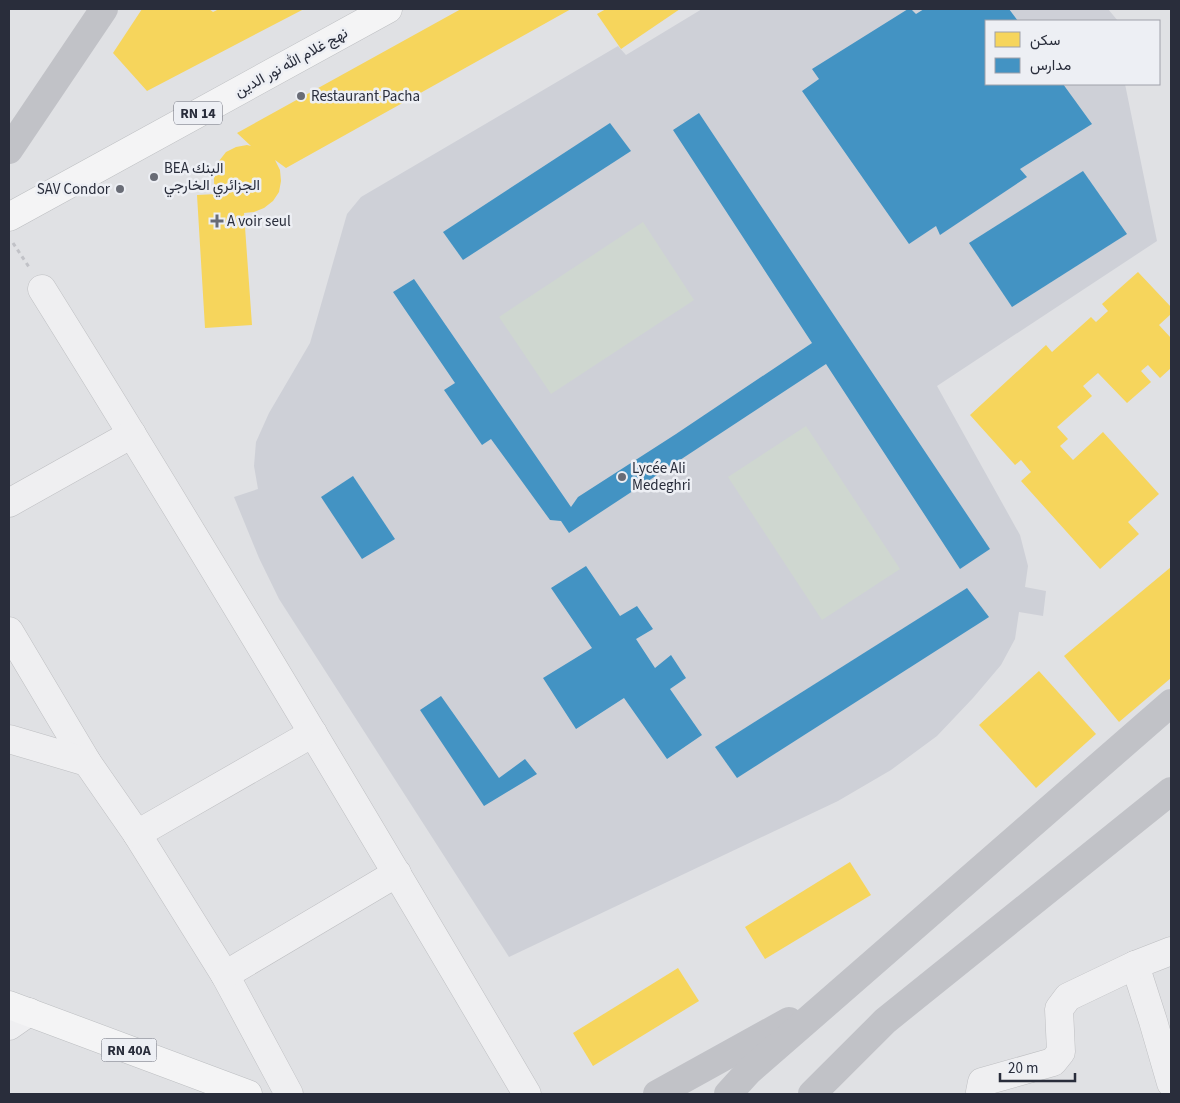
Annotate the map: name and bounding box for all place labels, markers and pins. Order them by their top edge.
place label: Restaurant Pacha [311,86,420,107]
marker: Restaurant Pacha [295,90,307,102]
place label: BEA البنك الجزائري الخارجي [164,158,260,198]
marker: BEA البنك الجزائري الخارجي [148,171,160,183]
place label: SAV Condor [37,179,111,200]
marker: SAV Condor [114,183,126,195]
place label: A voir seul [227,211,291,232]
marker: A voir seul [211,215,223,227]
place label: Lycée Ali Medeghri [632,458,691,496]
marker: Lycée Ali Medeghri [616,471,628,483]

